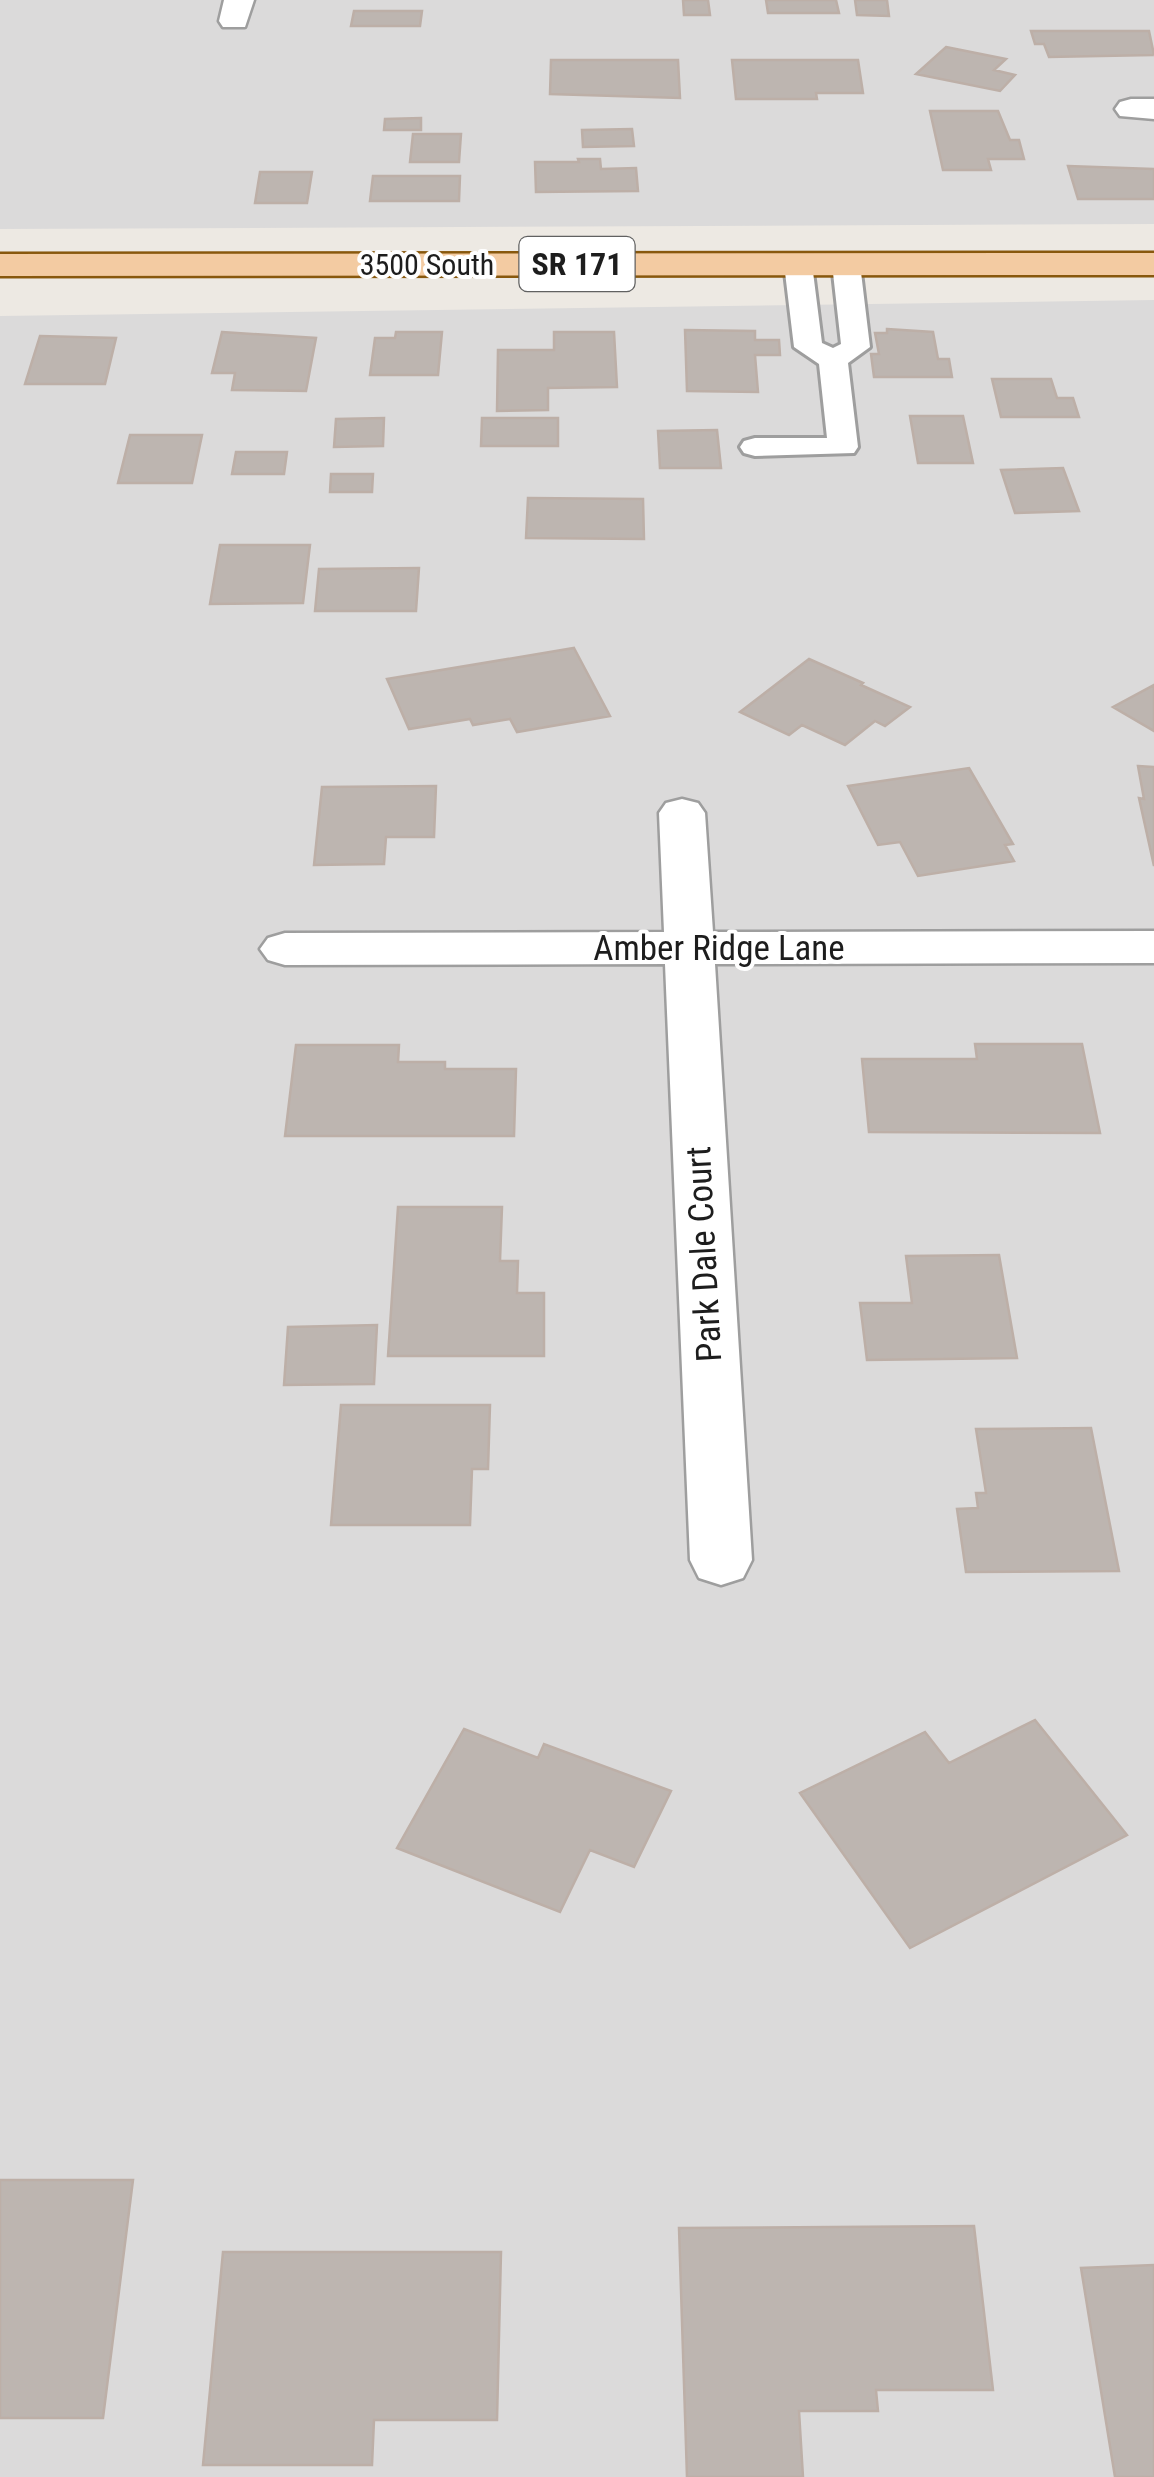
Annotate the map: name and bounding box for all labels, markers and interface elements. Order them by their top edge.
road number: SR 171 [520,237,634,291]
street label: 3500 South [360,247,494,282]
street label: Amber Ridge Lane [593,928,845,969]
street label: Park Dale Court [678,1145,730,1363]

